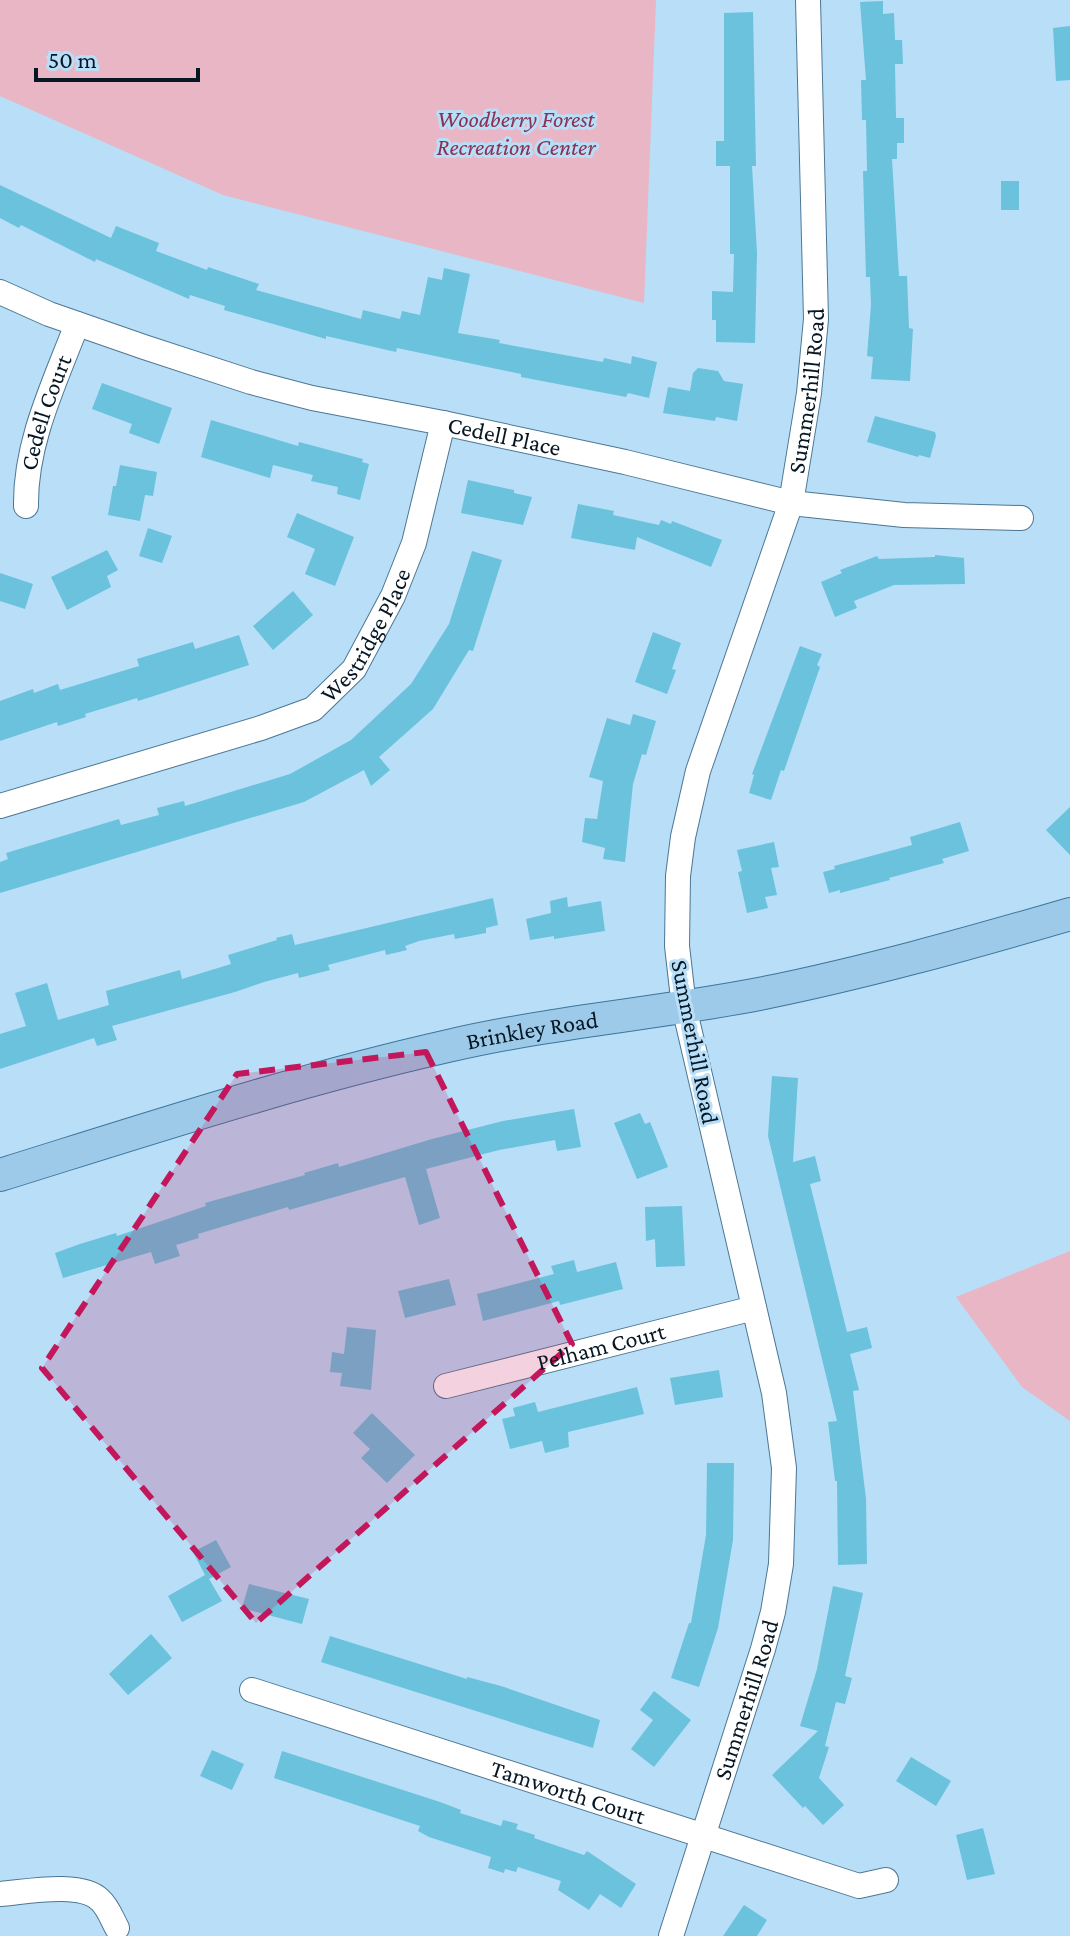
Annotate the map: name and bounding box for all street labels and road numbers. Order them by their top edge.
street label: Summerhill Road [782,307,829,475]
street label: Cedell Court [15,350,77,472]
street label: Cedell Place [445,410,563,461]
street label: Westridge Place [315,564,416,707]
street label: Summerhill Road [666,958,725,1127]
street label: Brinkley Road [464,1005,600,1055]
street label: Pelham Court [534,1317,669,1375]
street label: Summerhill Road [708,1616,783,1783]
street label: Tamworth Court [487,1754,650,1829]

